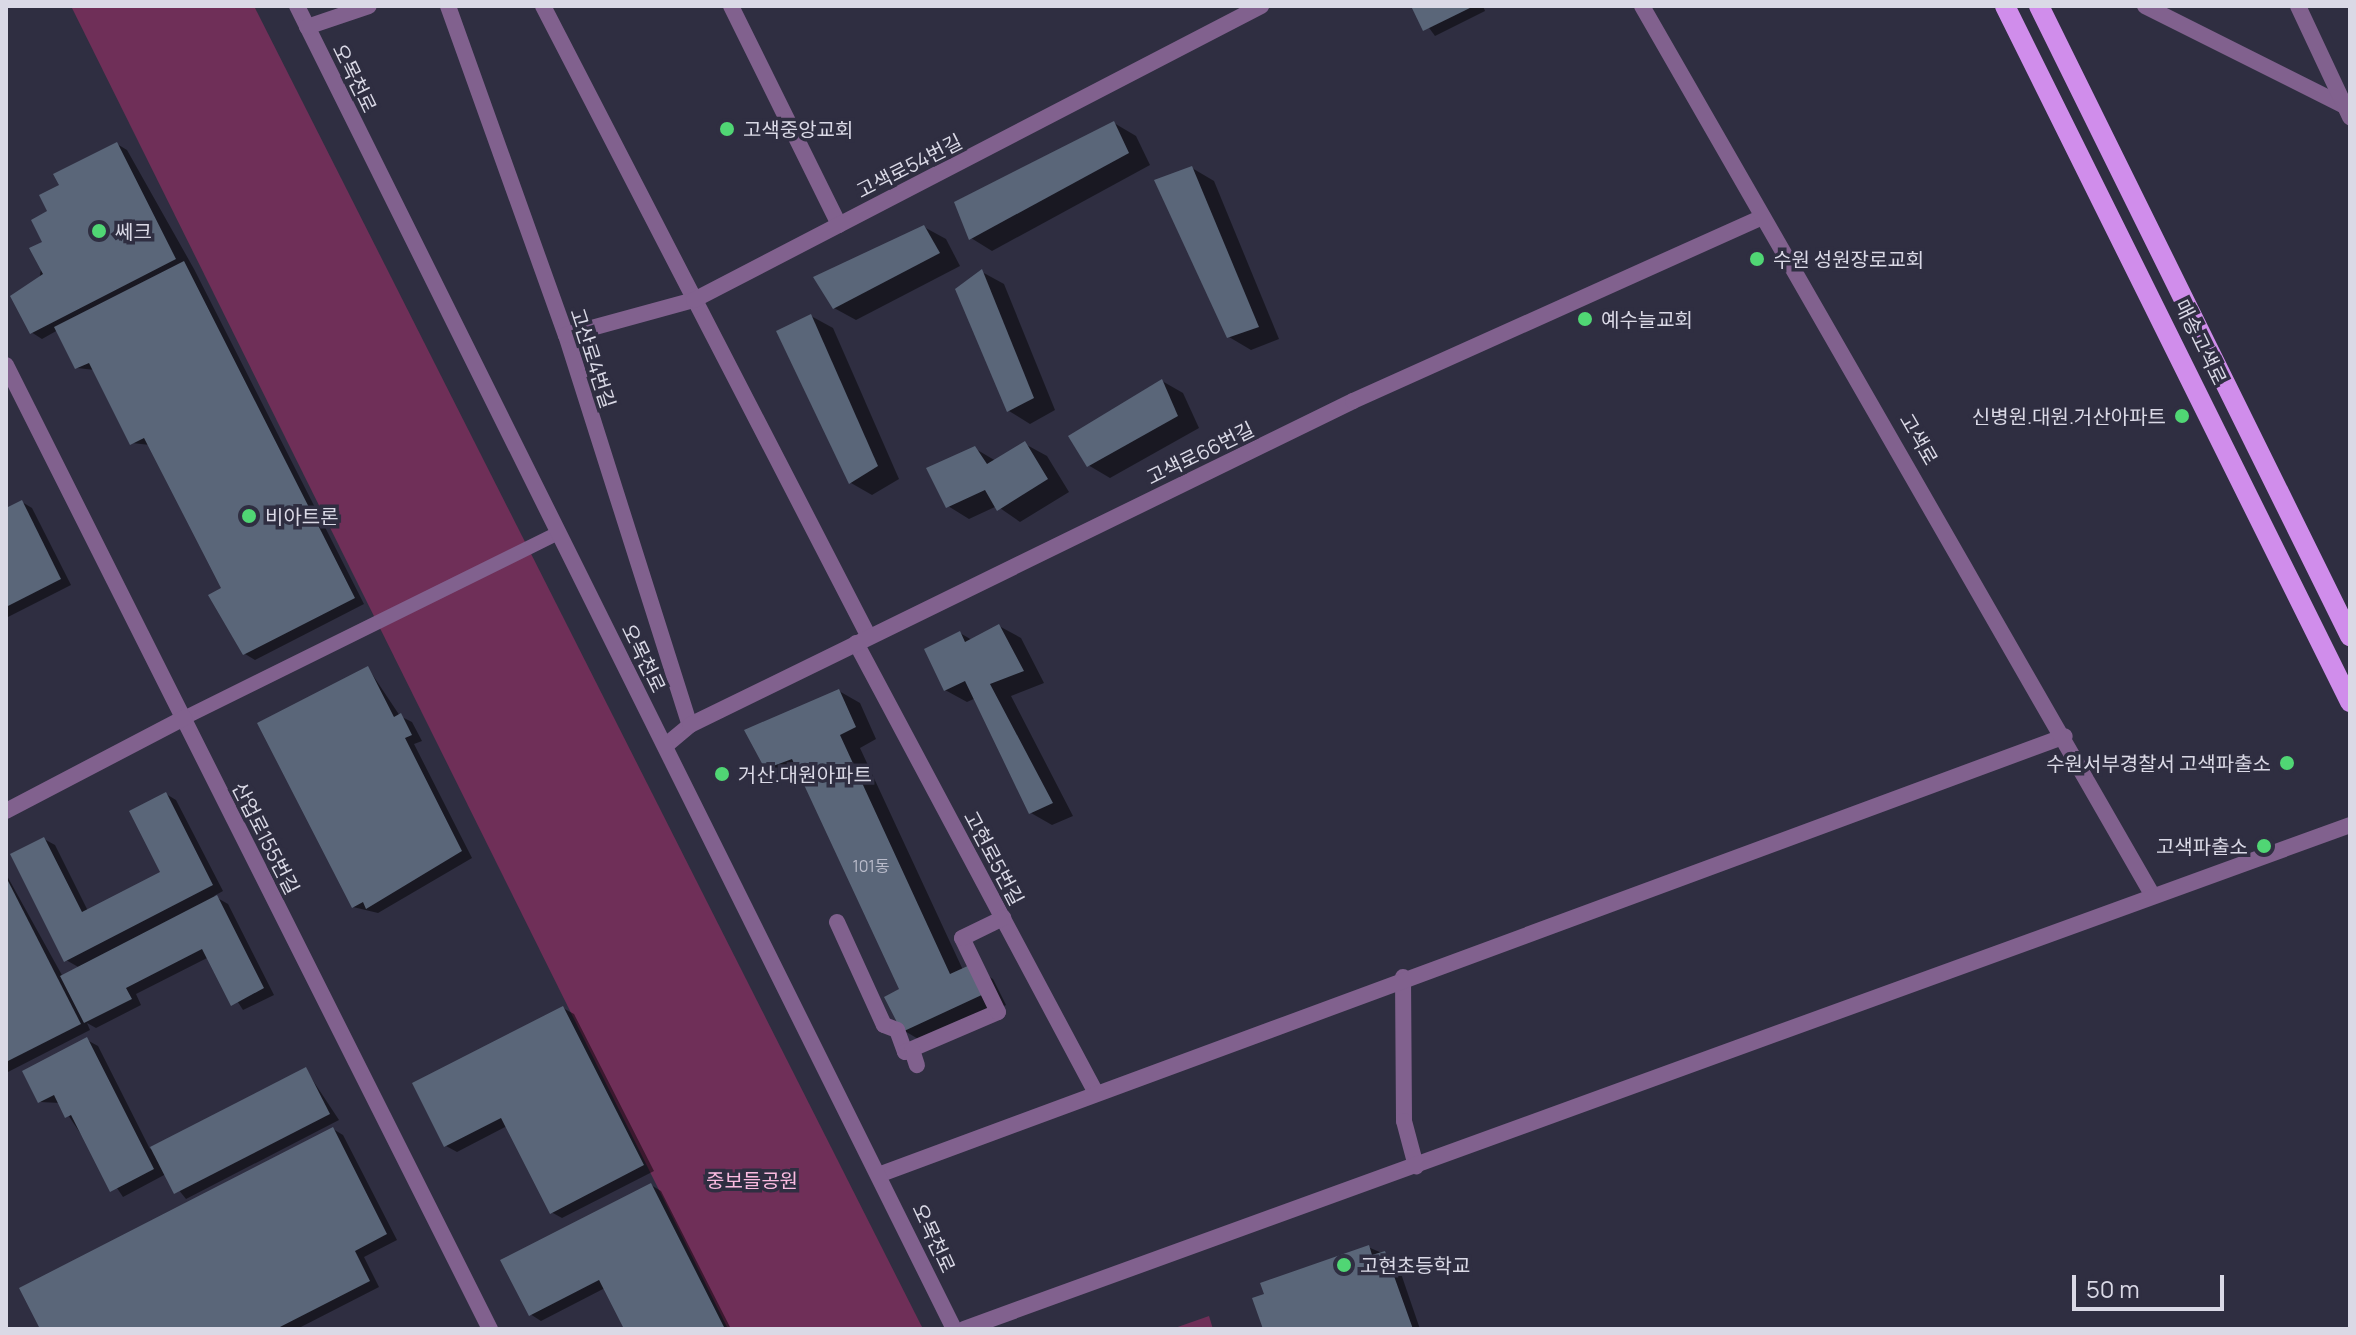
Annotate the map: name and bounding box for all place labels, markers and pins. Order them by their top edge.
place label: 고색중앙교회 [743,117,853,141]
marker: 고색중앙교회 [718,120,736,138]
place label: 쎄크 [115,219,152,243]
marker: 쎄크 [90,222,108,240]
place label: 수원 성원장로교회 [1773,247,1924,271]
marker: 수원 성원장로교회 [1748,250,1766,268]
place label: 예수늘교회 [1601,307,1693,331]
marker: 예수늘교회 [1576,310,1594,328]
place label: 신병원.대원.거산아파트 [1972,404,2166,428]
marker: 신병원.대원.거산아파트 [2173,407,2191,425]
place label: 비아트론 [265,504,339,528]
marker: 비아트론 [240,507,258,525]
place label: 수원서부경찰서 고색파출소 [2046,751,2271,775]
marker: 수원서부경찰서 고색파출소 [2278,754,2296,772]
place label: 거산.대원아파트 [738,762,872,786]
marker: 거산.대원아파트 [713,765,731,783]
place label: 고색파출소 [2156,834,2248,858]
marker: 고색파출소 [2255,837,2273,855]
place label: 고현초등학교 [1360,1253,1470,1277]
marker: 고현초등학교 [1335,1256,1353,1274]

